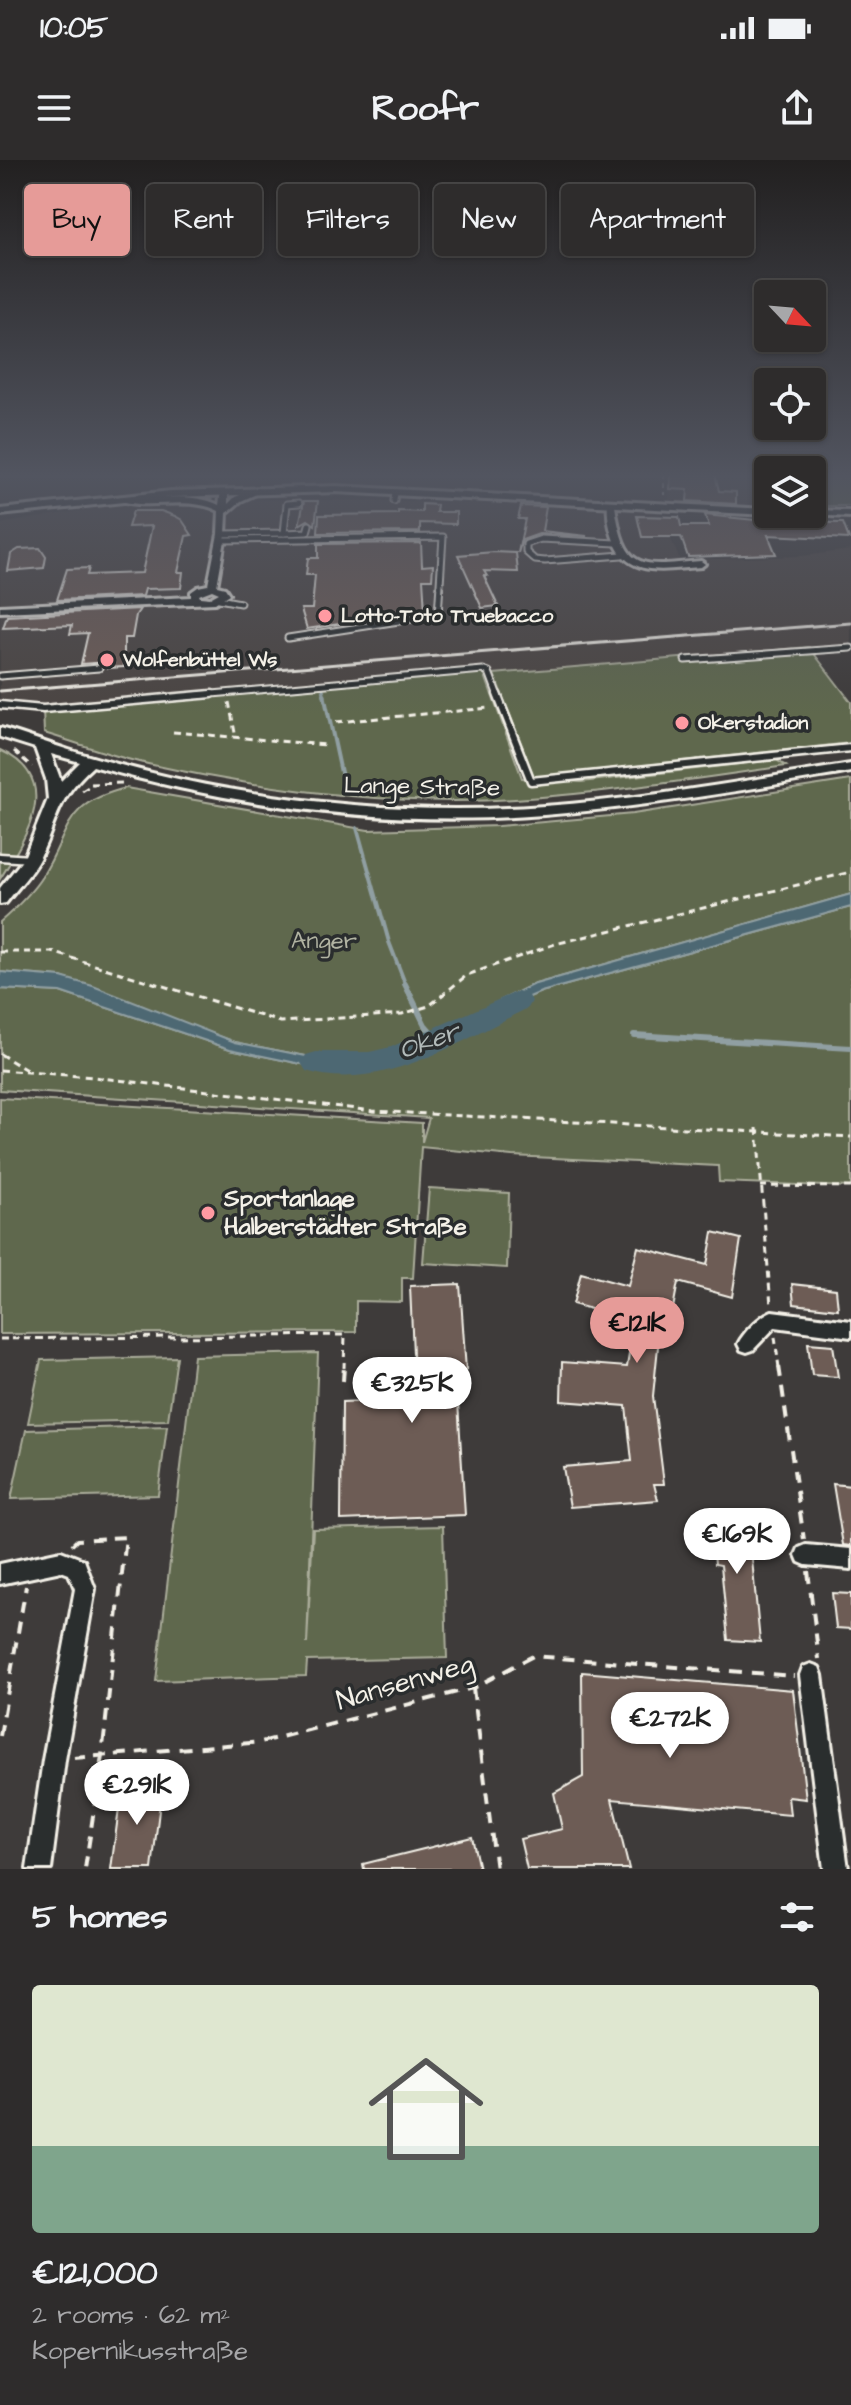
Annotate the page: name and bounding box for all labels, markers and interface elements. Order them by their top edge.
text: 10:05 [40,7,108,49]
text: Roofr [372,83,479,134]
icon: menu [32,86,76,130]
icon: share [775,86,819,130]
chip: Buy [24,184,130,256]
chip: Rent [146,184,262,256]
chip: Filters [278,184,418,256]
chip: New [434,184,545,256]
chip: Apartment [561,184,754,256]
north arrow [754,280,826,352]
map controls [754,280,826,528]
button: locate [754,368,826,440]
button: layers [754,456,826,528]
place label: Lotto-Toto Truebacco [341,602,554,630]
marker: Lotto-Toto Truebacco [316,607,334,625]
place label: Wolfenbüttel Ws [122,646,277,674]
marker: Wolfenbüttel Ws [98,651,116,669]
place label: Okerstadion [698,709,808,737]
marker: Okerstadion [673,714,691,732]
street label: Lange Straße [343,769,501,806]
park label: Anger [291,924,357,959]
water label: Oker [394,1013,467,1068]
place label: Sportanlage Halberstädter Straße [223,1182,467,1244]
marker: Sportanlage Halberstädter Straße [199,1204,217,1222]
pin: €121K [581,1297,693,1365]
text: €121K [608,1305,666,1341]
pin: €325K [356,1357,468,1425]
text: €325K [371,1365,453,1401]
pin: €169K [681,1508,793,1576]
text: €169K [702,1516,772,1552]
street label: Nansenweg [332,1644,479,1721]
pin: €272K [614,1692,726,1760]
text: €272K [629,1700,711,1736]
pin: €291K [81,1759,193,1827]
text: €291K [102,1767,172,1803]
text: 5 homes [32,1893,168,1941]
icon: filters [775,1895,819,1939]
icon: home [354,2037,498,2181]
text: €121,000 [32,2249,158,2297]
text: 2 rooms · 62 m² [32,2297,230,2333]
text: Kopernikusstraße [32,2333,248,2369]

